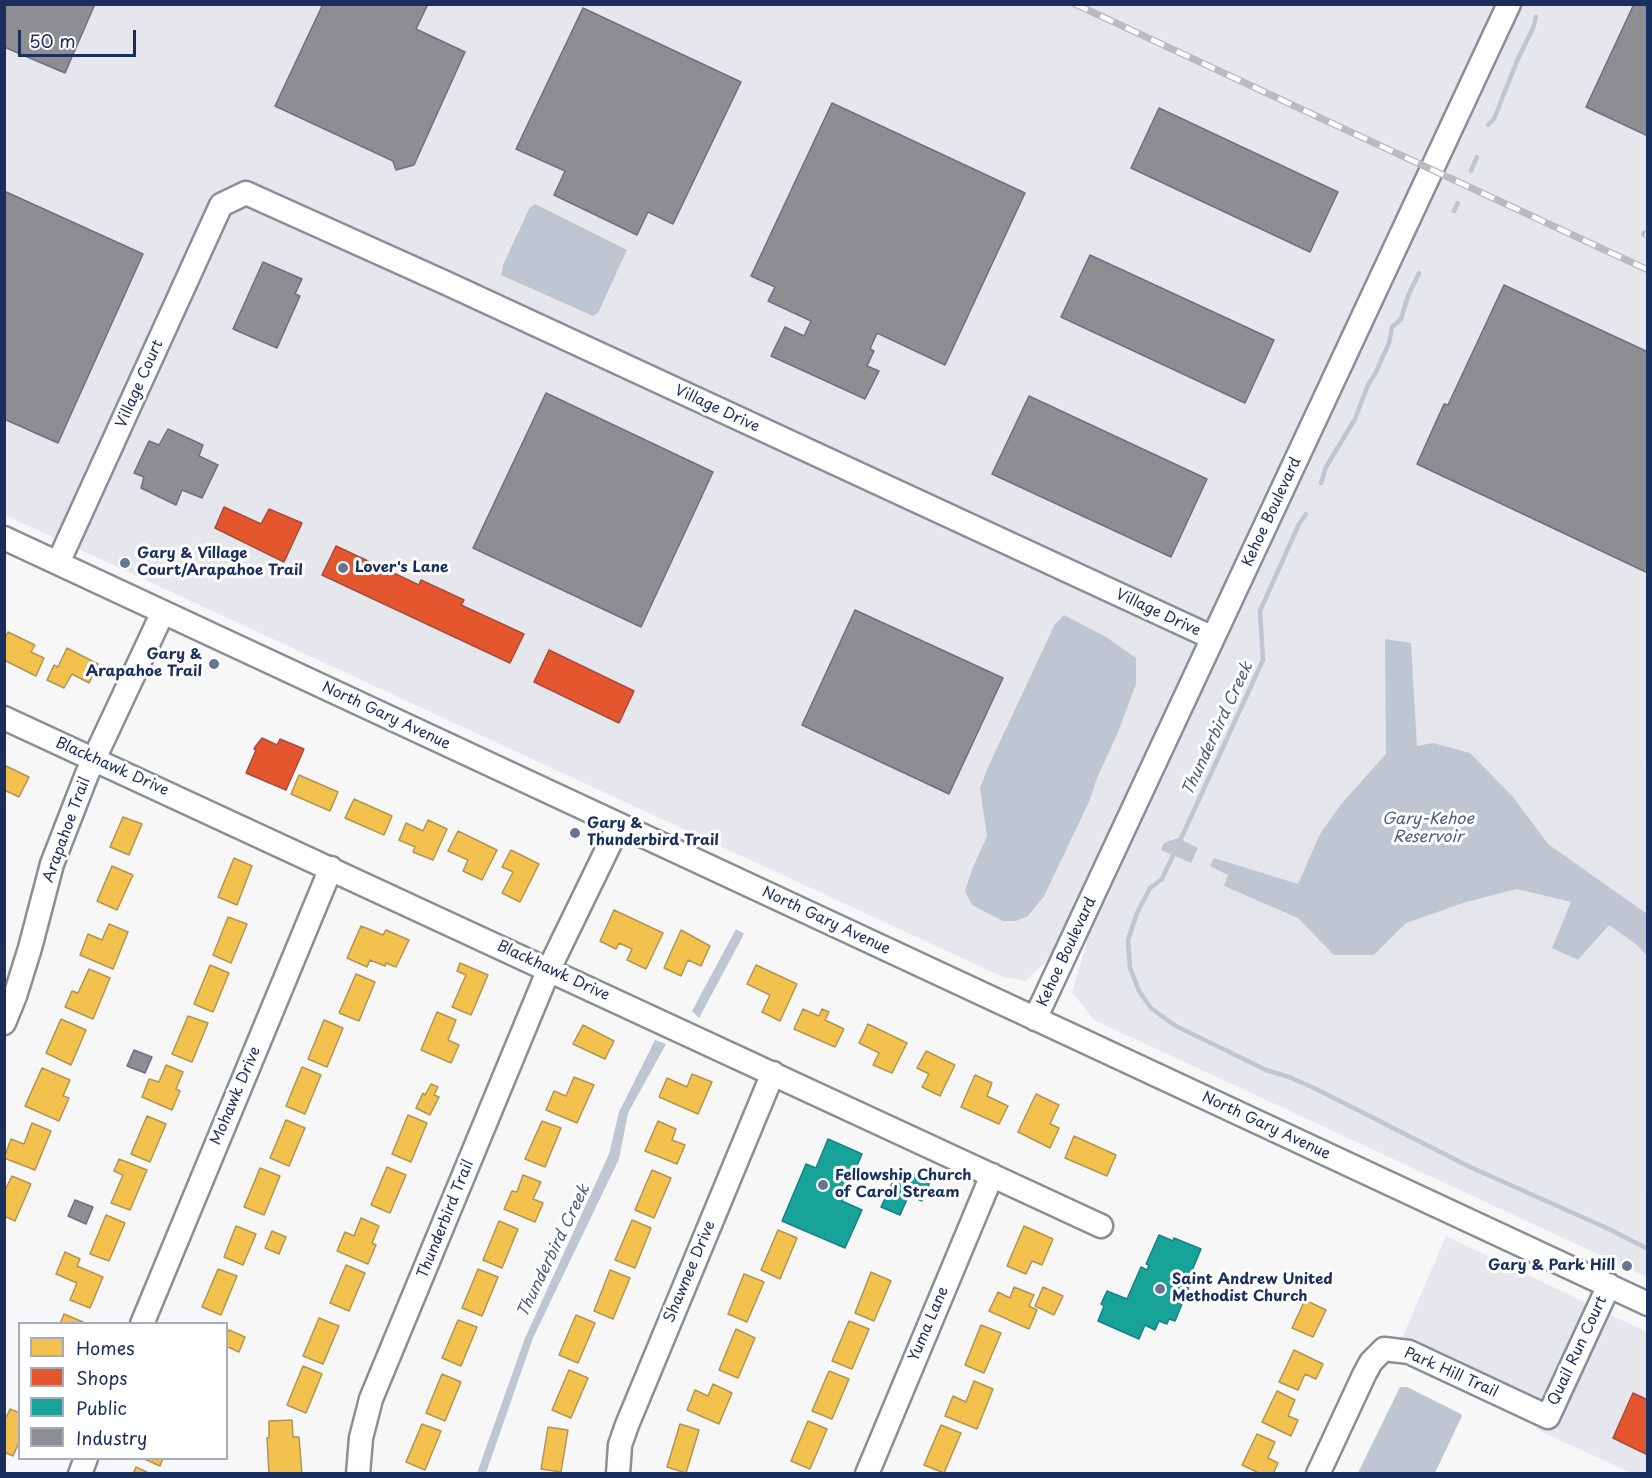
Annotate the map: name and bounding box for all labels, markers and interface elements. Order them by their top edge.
scale bar [21,18,140,56]
text: 50 m [29,27,76,54]
street label: Village Court [113,337,167,431]
street label: Village Drive [672,382,762,436]
street label: Kehoe Boulevard [1239,455,1305,569]
place label: Gary & Village Court/Arapahoe Trail [137,545,303,580]
marker: Gary & Village Court/Arapahoe Trail [118,556,132,570]
place label: Lover's Lane [355,559,449,577]
marker: Lover's Lane [336,561,350,575]
street label: Village Drive [1113,586,1203,640]
place label: Gary & Arapahoe Trail [86,646,202,681]
marker: Gary & Arapahoe Trail [207,657,221,671]
water label: Thunderbird Creek [1179,659,1257,799]
street label: North Gary Avenue [319,678,453,754]
street label: Blackhawk Drive [53,734,171,800]
street label: Arapahoe Trail [40,775,94,885]
water label: Gary-Kehoe Reservoir [1382,810,1474,848]
place label: Gary & Thunderbird Trail [587,815,719,850]
marker: Gary & Thunderbird Trail [568,826,582,840]
street label: North Gary Avenue [759,883,893,959]
street label: Kehoe Boulevard [1034,895,1100,1009]
street label: Blackhawk Drive [494,937,612,1005]
street label: Mohawk Drive [207,1044,265,1148]
street label: North Gary Avenue [1199,1088,1333,1164]
street label: Thunderbird Trail [414,1157,478,1281]
place label: Fellowship Church of Carol Stream [835,1167,972,1202]
marker: Fellowship Church of Carol Stream [816,1178,830,1192]
water label: Thunderbird Creek [514,1182,594,1320]
street label: Shawnee Drive [660,1218,720,1326]
place label: Gary & Park Hill [1488,1257,1615,1275]
marker: Gary & Park Hill [1620,1259,1634,1273]
place label: Saint Andrew United Methodist Church [1172,1271,1333,1306]
marker: Saint Andrew United Methodist Church [1153,1282,1167,1296]
street label: Yuma Lane [905,1284,953,1364]
street label: Quail Run Court [1545,1293,1611,1409]
legend [18,1322,228,1460]
text: Homes [76,1334,134,1361]
street label: Park Hill Trail [1401,1344,1501,1402]
text: Shops [76,1364,127,1391]
text: Public [76,1394,127,1421]
text: Industry [76,1424,147,1451]

